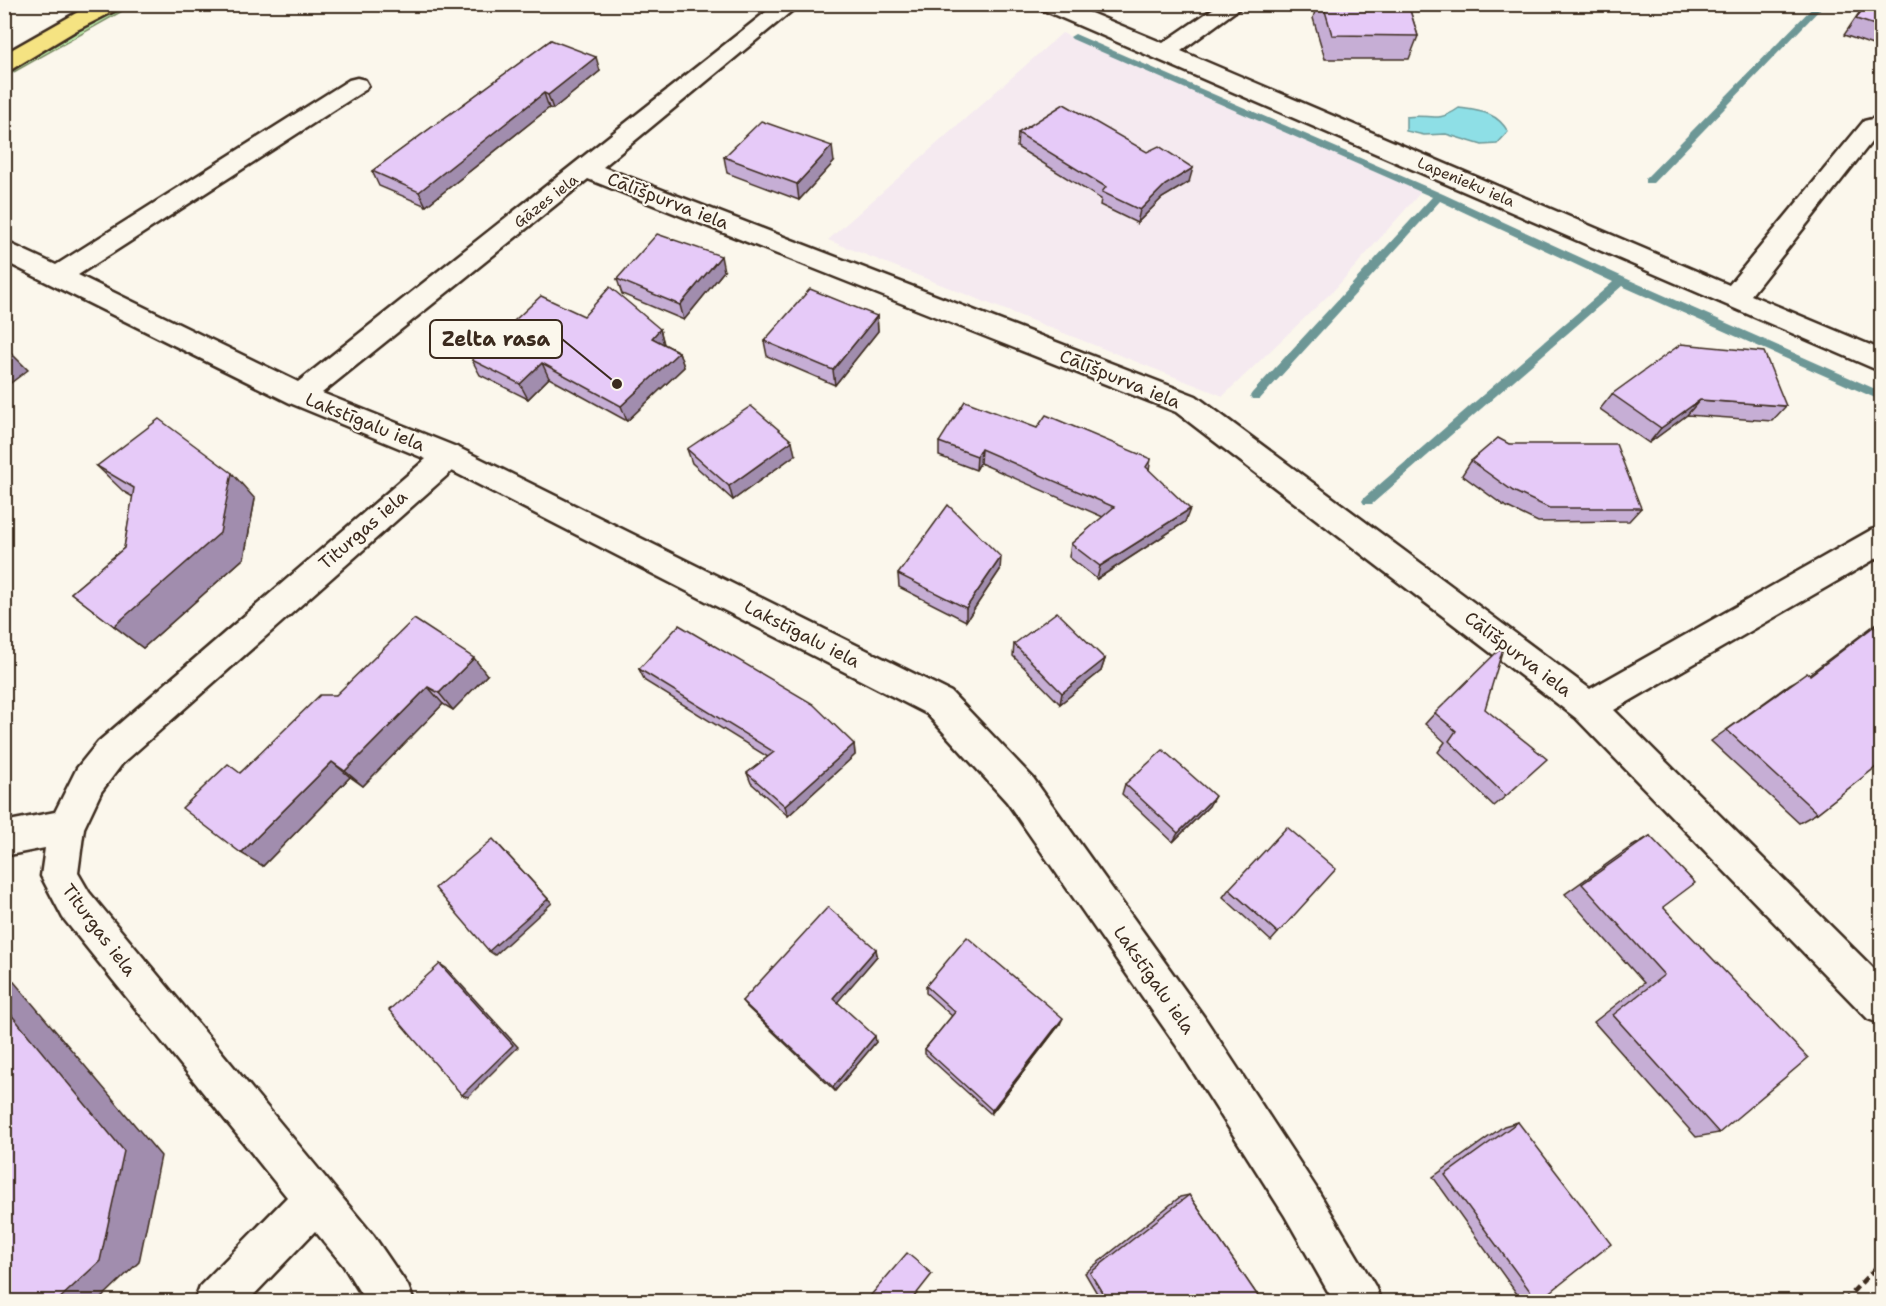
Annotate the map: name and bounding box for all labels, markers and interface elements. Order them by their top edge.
street label: Lapenieku iela [1414,153,1518,212]
street label: Cālīšpurva iela [604,167,732,235]
street label: Gāzes iela [510,169,583,232]
callout: Zelta rasa [430,320,562,358]
text: Zelta rasa [442,326,551,352]
street label: Cālīšpurva iela [1056,344,1184,414]
street label: Lakstīgalu iela [302,387,428,457]
street label: Titurgas iela [314,485,412,575]
street label: Lakstīgalu iela [740,594,864,674]
street label: Cālīšpurva iela [1460,606,1576,702]
street label: Titurgas iela [56,879,142,981]
street label: Lakstīgalu iela [1108,921,1200,1039]

